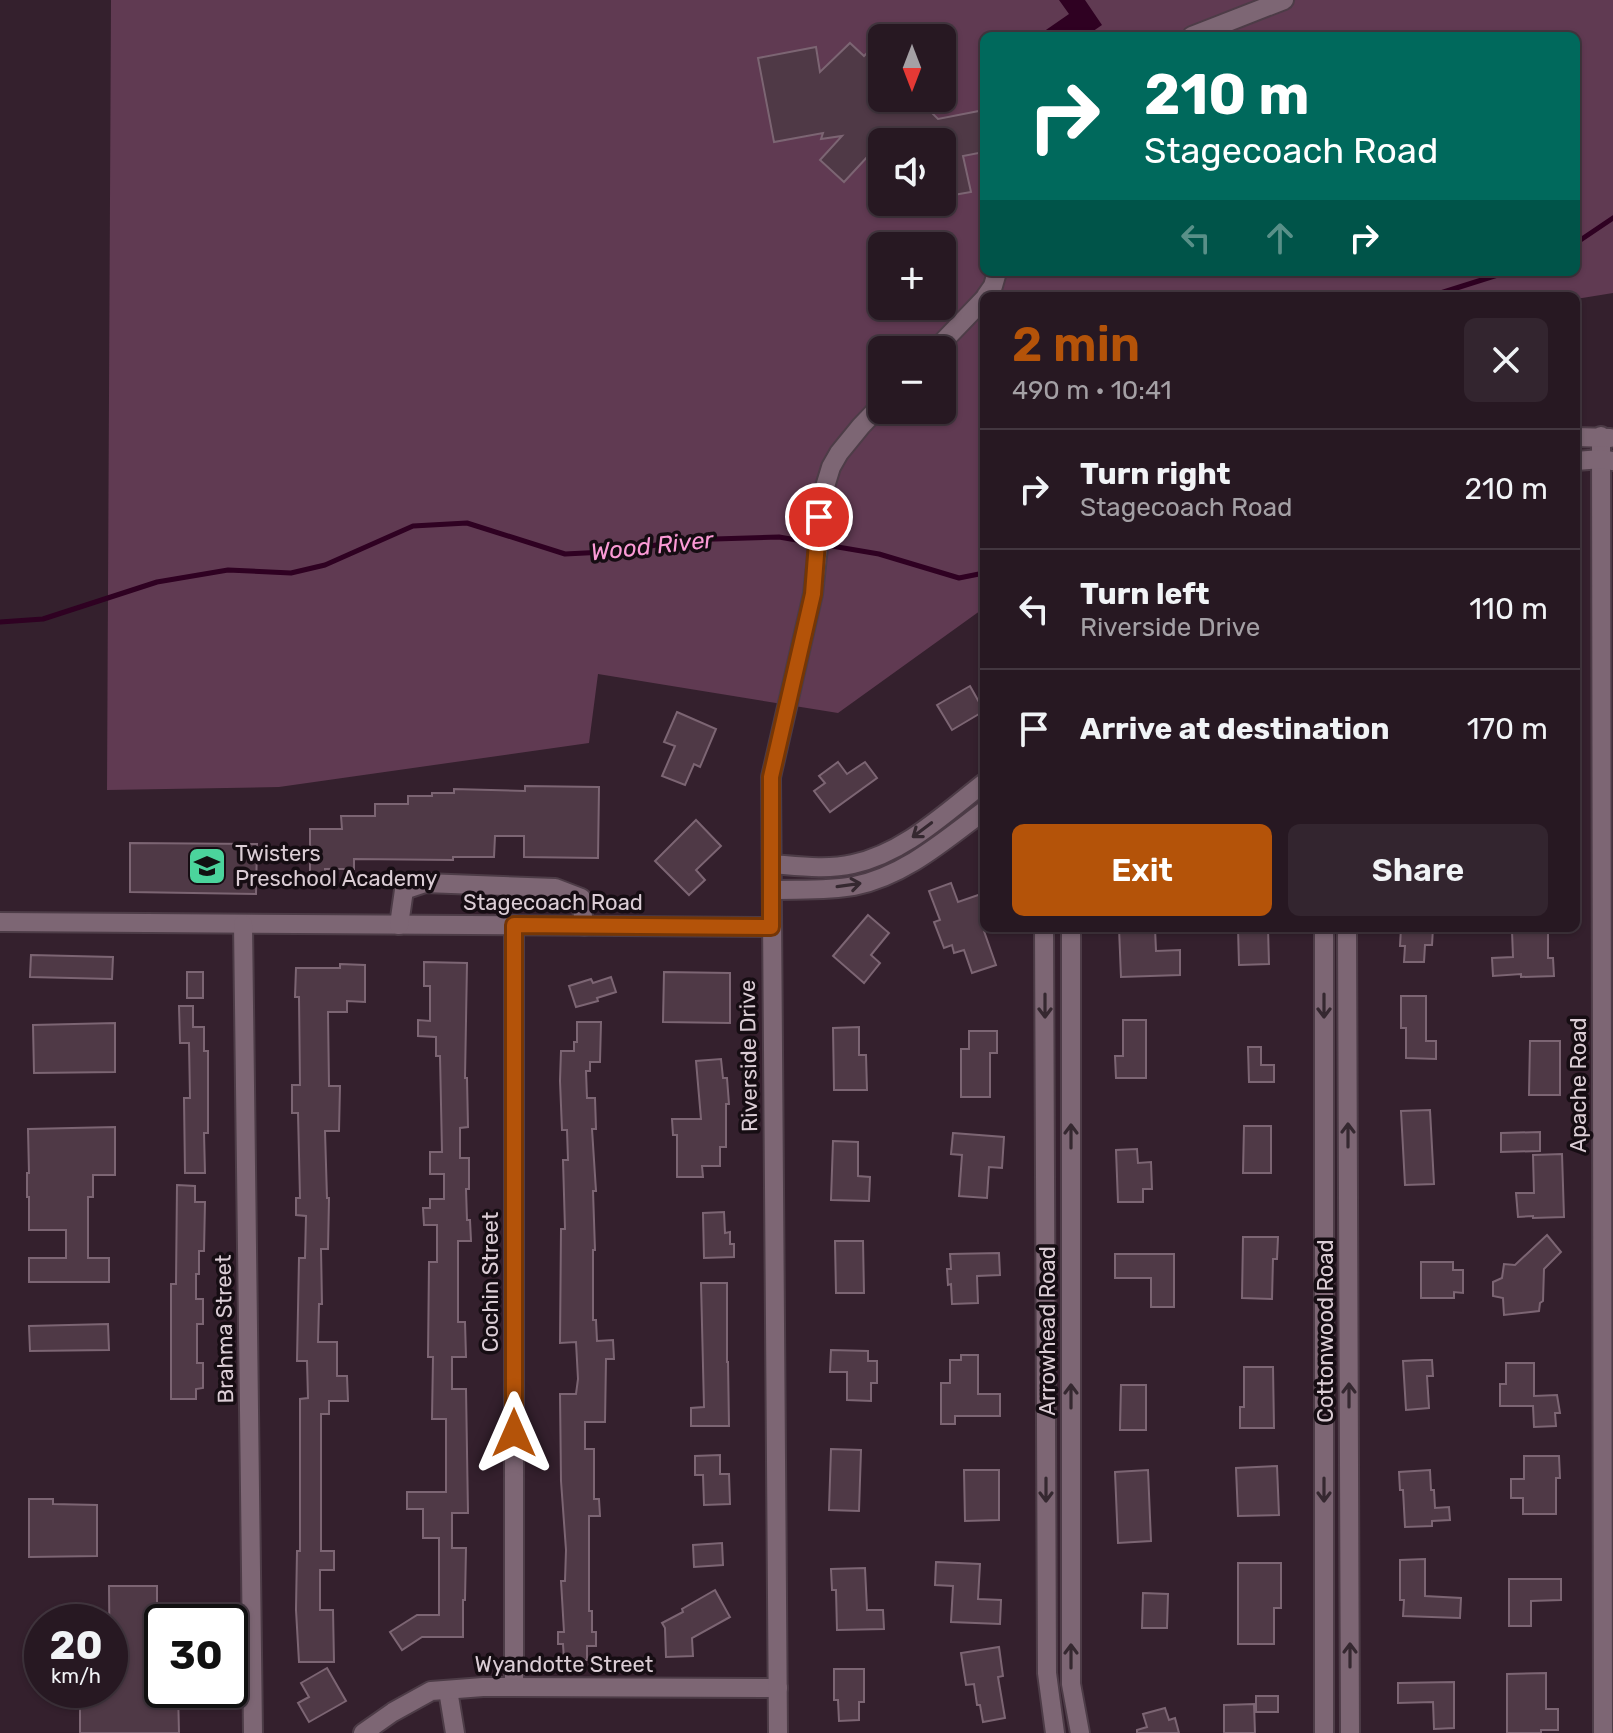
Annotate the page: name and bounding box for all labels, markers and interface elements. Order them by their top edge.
north arrow [868,24,956,112]
map controls [868,24,956,424]
text: 210 m [1144,62,1310,128]
icon: right [1012,64,1116,168]
button: sound [868,128,956,216]
text: Stagecoach Road [1144,129,1438,172]
icon: left [1174,216,1218,260]
icon: ahead [1258,216,1302,260]
icon: right [1342,216,1386,260]
button: + [868,232,956,320]
text: 2 min [1012,316,1140,373]
button: close [1464,318,1548,402]
button: − [868,336,956,424]
text: 490 m · 10:41 [1012,375,1172,406]
text: Turn right [1080,456,1231,492]
icon: right [1012,467,1056,511]
text: 210 m [1464,471,1548,507]
pin [785,483,853,551]
text: Stagecoach Road [1080,492,1293,523]
icon: arrive [797,495,841,539]
water label: Wood River [589,526,716,566]
text: Turn left [1080,576,1210,612]
icon: left [1012,587,1056,631]
text: 110 m [1469,591,1548,627]
text: Riverside Drive [1080,612,1260,643]
icon: arrive [1012,707,1056,751]
text: Arrive at destination [1080,711,1390,747]
text: 170 m [1467,711,1548,747]
one-way arrow [912,821,933,838]
button: Exit [1012,824,1272,916]
button: Share [1288,824,1548,916]
place label: Twisters Preschool Academy [235,840,437,892]
school or university icon: Twisters Preschool Academy [186,845,228,887]
one-way arrow [836,877,862,892]
street label: Stagecoach Road [463,889,643,916]
street label: Riverside Drive [734,980,763,1132]
one-way arrow [1037,992,1053,1019]
one-way arrow [1316,992,1332,1019]
street label: Apache Road [1565,1017,1592,1153]
one-way arrow [1340,1122,1356,1149]
one-way arrow [1063,1123,1079,1150]
street label: Cochin Street [477,1211,504,1352]
street label: Cottonwood Road [1312,1239,1339,1423]
street label: Arrowhead Road [1034,1246,1061,1416]
street label: Brahma Street [210,1254,239,1404]
one-way arrow [1341,1382,1357,1409]
one-way arrow [1063,1383,1079,1410]
position arrow [472,1391,556,1475]
one-way arrow [1038,1476,1054,1503]
one-way arrow [1316,1476,1332,1503]
speed limit sign: 30 [144,1604,248,1708]
text: 20 [49,1622,103,1669]
one-way arrow [1342,1642,1358,1669]
one-way arrow [1063,1643,1079,1670]
street label: Wyandotte Street [475,1651,654,1678]
text: km/h [51,1664,101,1688]

